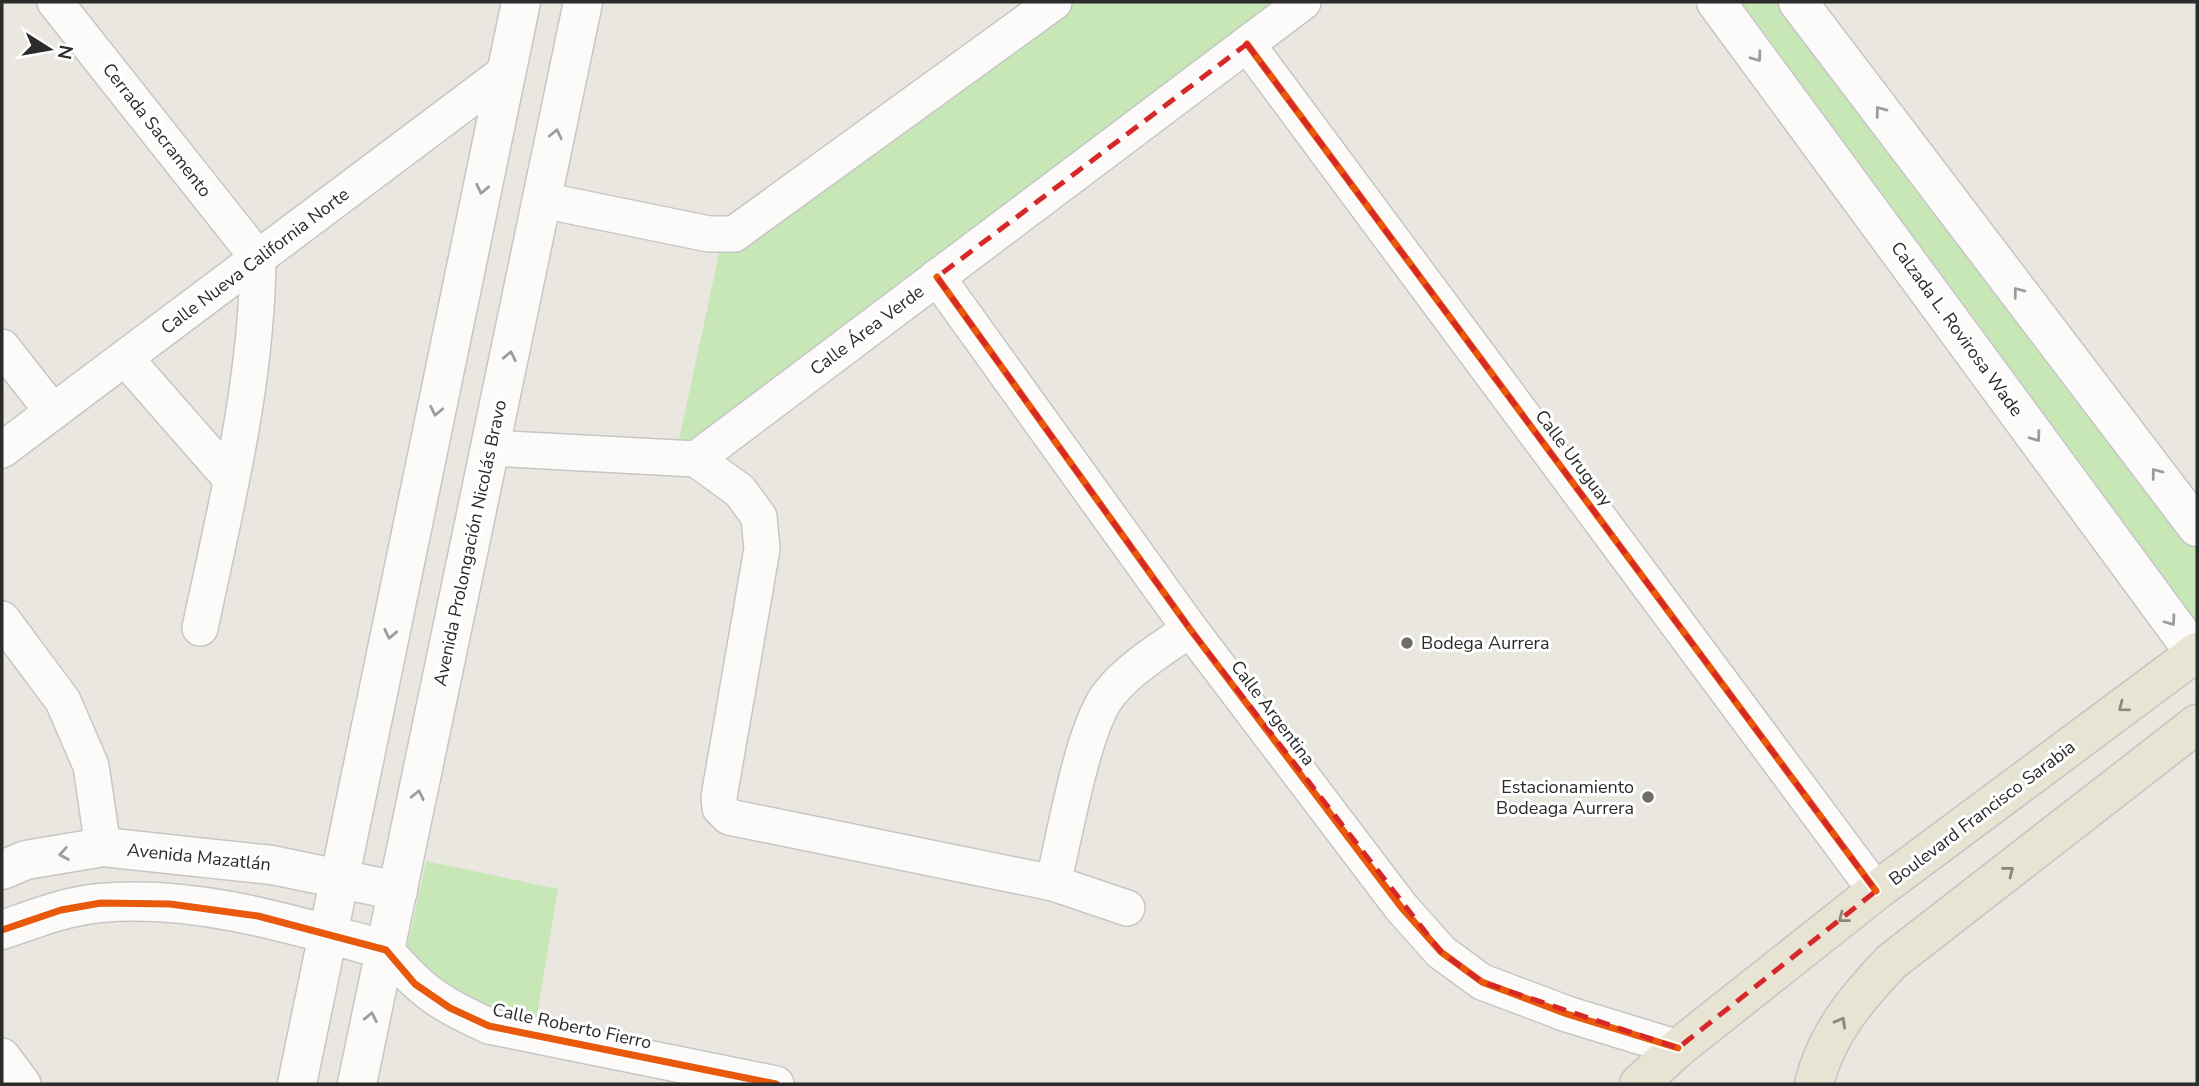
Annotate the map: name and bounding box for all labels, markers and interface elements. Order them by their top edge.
north arrow [14,14,84,84]
text: N [51,43,79,62]
one-way arrow [1748,49,1761,62]
street label: Cerrada Sacramento [97,58,217,202]
one-way arrow [1876,106,1889,118]
one-way arrow [547,128,562,140]
street label: Calle Nueva California Norte [156,182,354,340]
one-way arrow [476,183,491,195]
street label: Calzada L. Rovirosa Wade [1885,237,2029,421]
street label: Calle Área Verde [805,279,929,381]
one-way arrow [2014,287,2027,300]
one-way arrow [501,350,516,362]
street label: Avenida Prolongación Nicolás Bravo [428,398,512,688]
one-way arrow [429,405,444,417]
street label: Calle Uruguay [1530,405,1619,512]
one-way arrow [2028,429,2041,442]
one-way arrow [2152,468,2164,481]
one-way arrow [2163,613,2175,626]
one-way arrow [383,628,398,640]
place label: Bodega Aurrera [1421,631,1549,655]
marker: Bodega Aurrera [1399,635,1415,651]
street label: Calle Argentina [1225,655,1321,771]
one-way arrow [2118,699,2131,712]
street label: Boulevard Francisco Sarabia [1884,735,2080,891]
place label: Estacionamiento Bodeaga Aurrera [1496,775,1634,820]
one-way arrow [409,789,424,801]
marker: Estacionamiento Bodeaga Aurrera [1640,789,1656,805]
street label: Avenida Mazatlán [126,838,272,876]
one-way arrow [58,846,70,861]
one-way arrow [2001,866,2013,879]
one-way arrow [1838,909,1851,922]
street label: Calle Roberto Fierro [490,997,654,1055]
one-way arrow [363,1011,378,1023]
one-way arrow [1833,1017,1846,1029]

